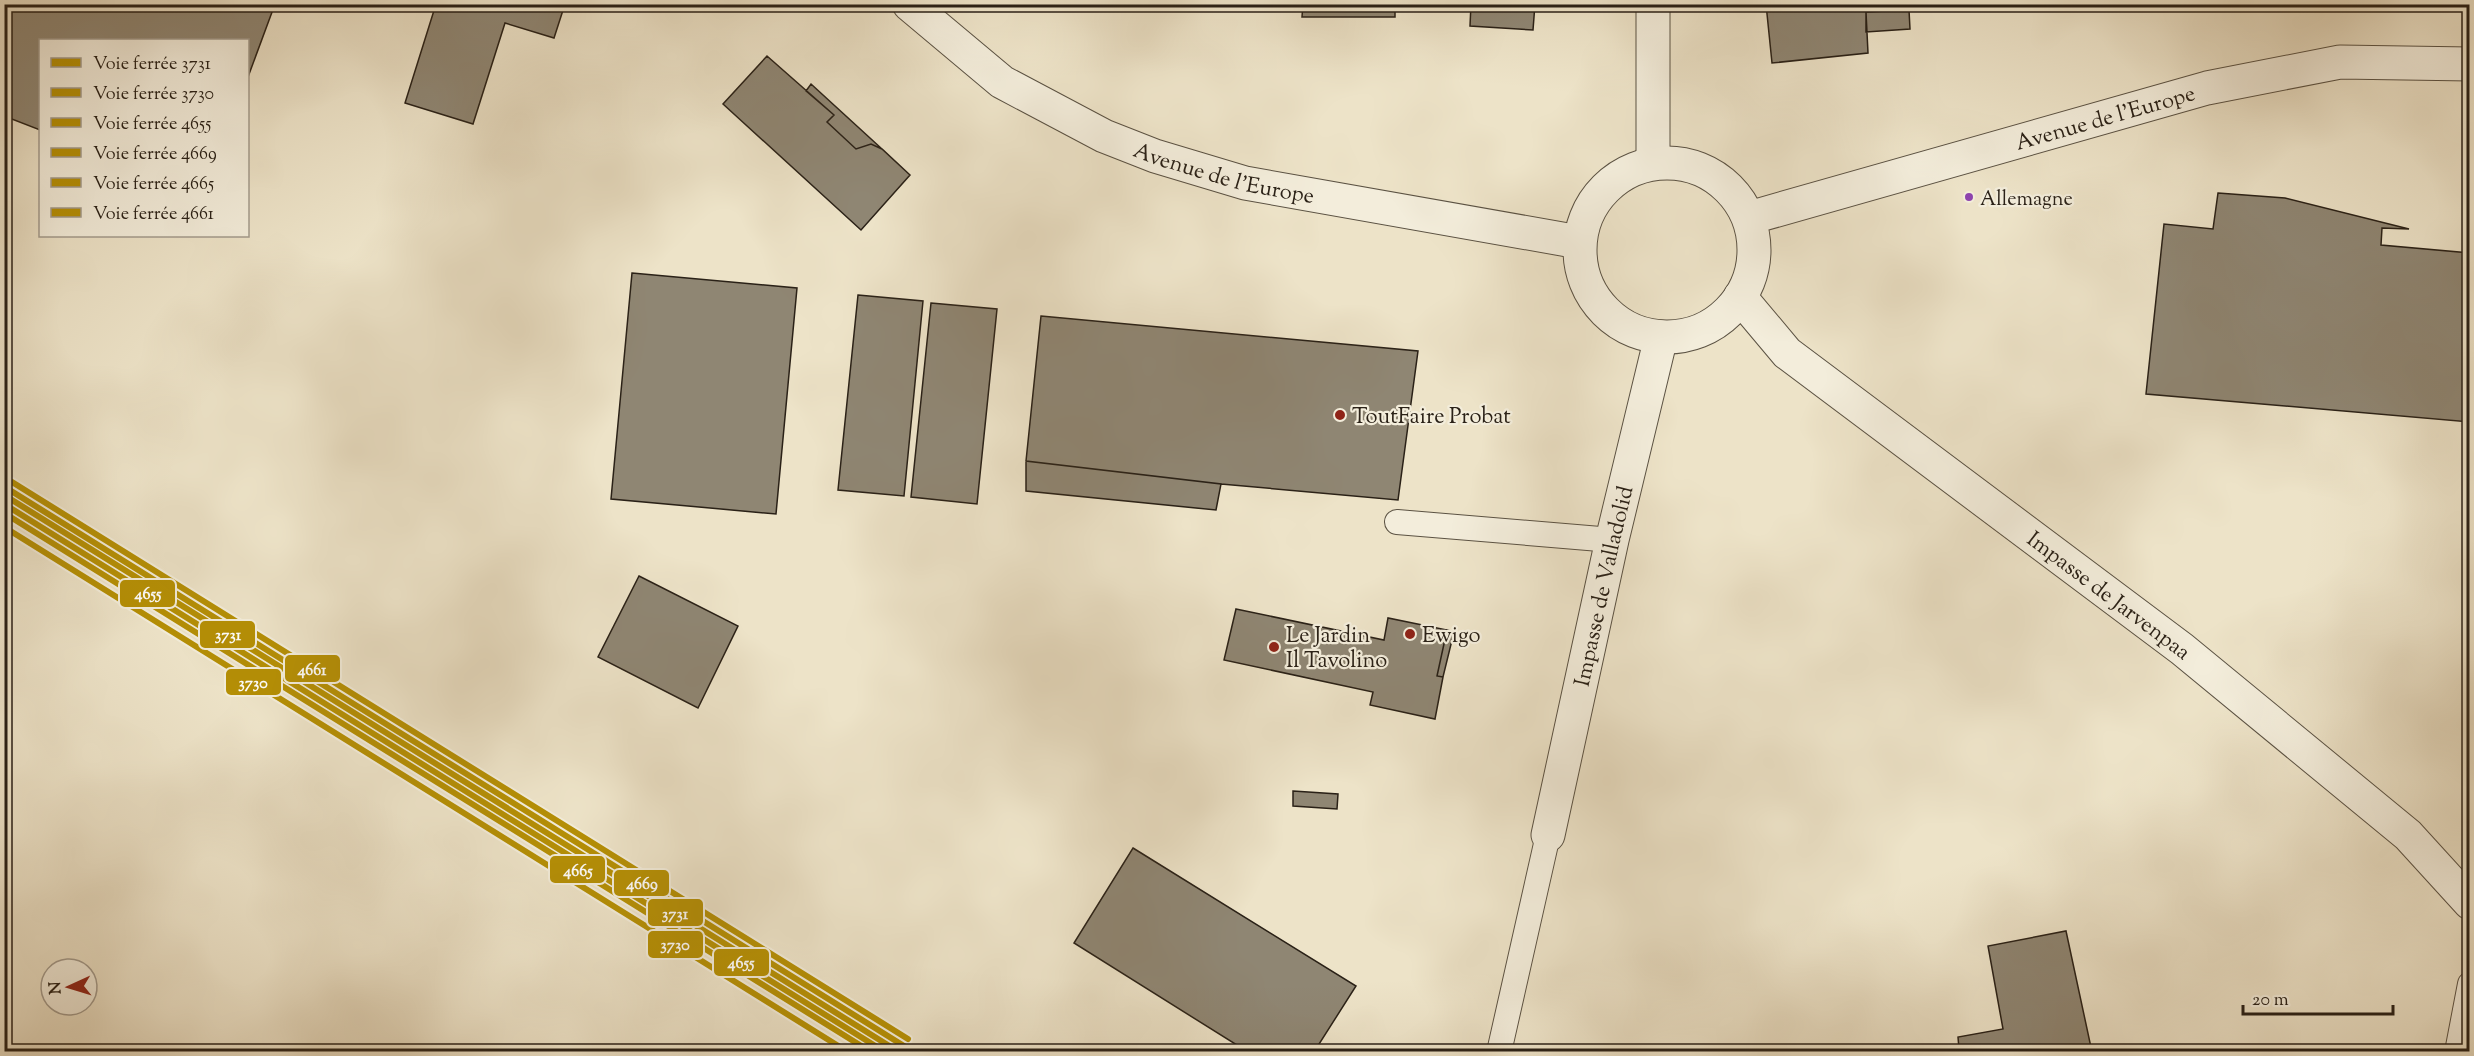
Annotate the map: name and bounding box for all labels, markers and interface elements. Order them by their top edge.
legend [39,39,249,237]
text: Voie ferrée 3731 [93,52,211,78]
street label: Avenue de l'Europe [2012,79,2199,161]
text: Voie ferrée 3730 [93,82,214,108]
text: Voie ferrée 4655 [93,112,212,138]
street label: Avenue de l'Europe [1128,136,1317,214]
text: Voie ferrée 4669 [93,142,217,168]
text: Voie ferrée 4665 [93,172,214,198]
place label: Allemagne [1980,186,2073,215]
marker: Allemagne [1963,191,1975,203]
text: Voie ferrée 4661 [93,202,214,228]
place label: ToutFaire Probat [1352,402,1511,434]
marker: ToutFaire Probat [1333,408,1347,422]
street label: Impasse de Valladolid [1568,483,1643,690]
street label: Impasse de Jarvenpaa [2019,525,2197,669]
line badge: 4655 [119,579,176,608]
text: 4655 [134,584,162,607]
line badge: 3731 [199,620,256,649]
place label: Le Jardin Il Tavolino [1286,621,1387,678]
place label: Ewigo [1422,621,1481,653]
text: 3731 [215,625,242,648]
marker: Ewigo [1403,627,1417,641]
marker: Le Jardin Il Tavolino [1267,640,1281,654]
line badge: 4661 [284,654,341,683]
text: 4661 [296,660,327,683]
line badge: 3730 [225,668,282,696]
text: 3730 [238,673,268,696]
line badge: 4665 [549,855,606,884]
text: 4665 [562,861,593,884]
line badge: 4669 [613,869,670,897]
text: 4669 [625,874,658,897]
line badge: 3731 [647,898,704,927]
text: 3731 [662,904,689,927]
line badge: 3730 [647,930,704,959]
text: 3730 [660,935,690,958]
line badge: 4655 [713,948,770,977]
text: 4655 [727,953,755,976]
north arrow [39,957,99,1017]
scale bar [2243,978,2393,1016]
text: N [45,980,68,995]
text: 20 m [2252,988,2289,1014]

